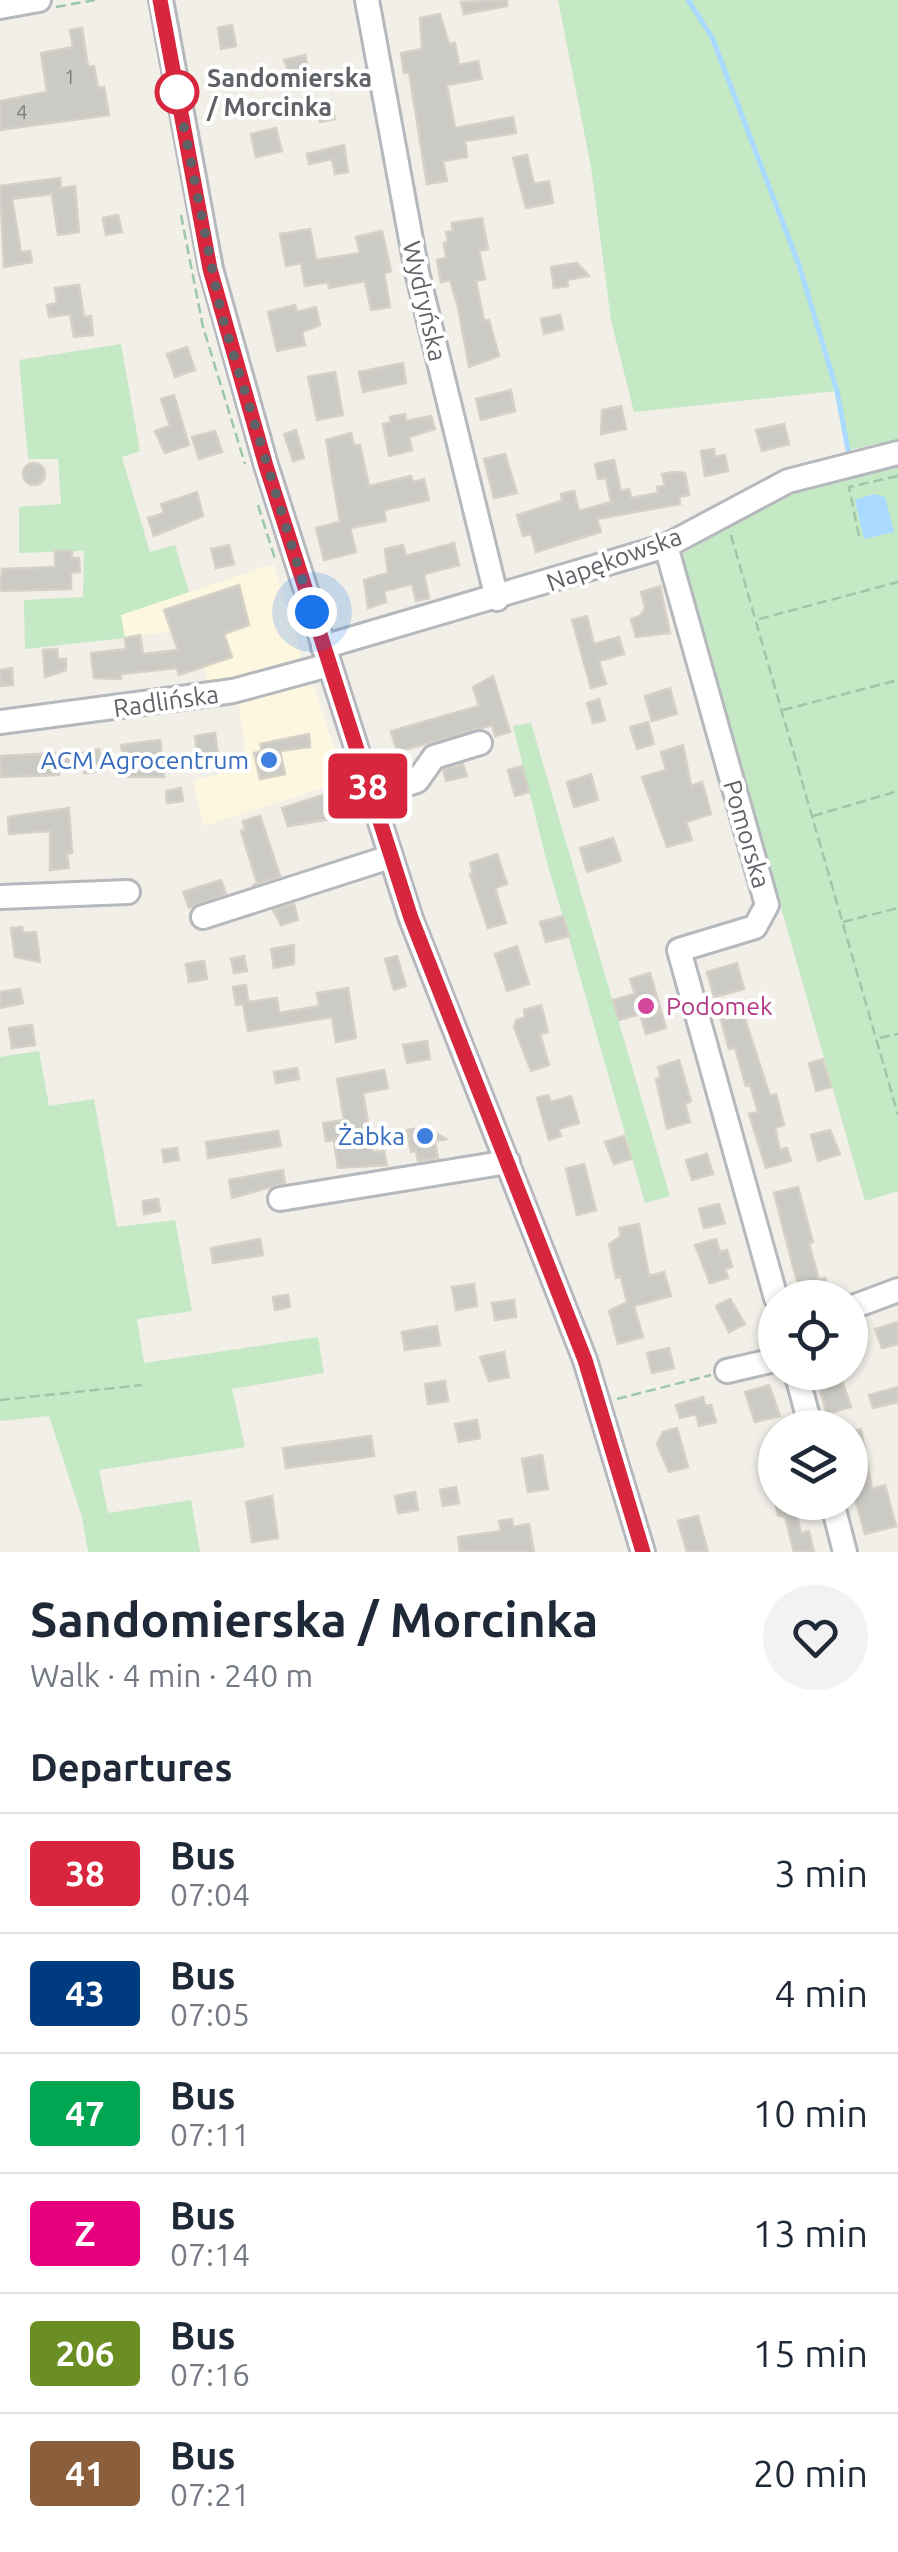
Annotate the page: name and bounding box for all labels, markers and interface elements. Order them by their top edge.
place label: Sandomierska / Morcinka [206,64,372,121]
house number: 1 [64,65,76,88]
marker: Sandomierska / Morcinka [156,71,198,113]
house number: 4 [16,100,28,123]
street label: Wydryńska [398,238,452,364]
street label: Napękowska [543,522,685,596]
your location [287,587,337,637]
street label: Radlińska [111,680,221,722]
place label: ACM Agrocentrum [41,746,249,774]
marker: ACM Agrocentrum [258,749,280,771]
line badge: 38 [323,754,413,818]
text: 38 [348,766,388,806]
street label: Pomorska [718,777,776,891]
place label: Podomek [666,992,773,1020]
marker: Podomek [635,995,657,1017]
place label: Żabka [338,1122,405,1150]
marker: Żabka [414,1125,436,1147]
map controls [758,1280,868,1520]
button: locate [758,1280,868,1390]
button: layers [758,1410,868,1520]
button: heart [763,1585,868,1690]
text: Sandomierska / Morcinka [30,1592,598,1646]
text: Walk · 4 min · 240 m [30,1657,313,1693]
text: Departures [30,1746,232,1788]
text: Bus [170,1834,235,1876]
text: 3 min [774,1852,868,1894]
text: 38 [65,1853,105,1893]
text: 07:04 [170,1876,250,1912]
text: Bus [170,1954,235,1996]
text: 4 min [774,1972,868,2014]
text: 43 [65,1973,105,2013]
text: 07:05 [170,1996,250,2032]
text: Bus [170,2074,235,2116]
text: 10 min [753,2092,868,2134]
text: 47 [65,2093,105,2133]
text: 07:11 [170,2116,250,2152]
text: Bus [170,2194,235,2236]
text: 13 min [753,2212,868,2254]
text: Z [75,2213,95,2253]
text: 07:14 [170,2236,250,2272]
text: Bus [170,2314,235,2356]
text: 15 min [753,2332,868,2374]
text: 206 [55,2333,115,2373]
text: 07:16 [170,2356,250,2392]
text: Bus [170,2434,235,2476]
text: 20 min [753,2452,868,2494]
text: 41 [65,2453,105,2493]
text: 07:21 [170,2476,250,2512]

